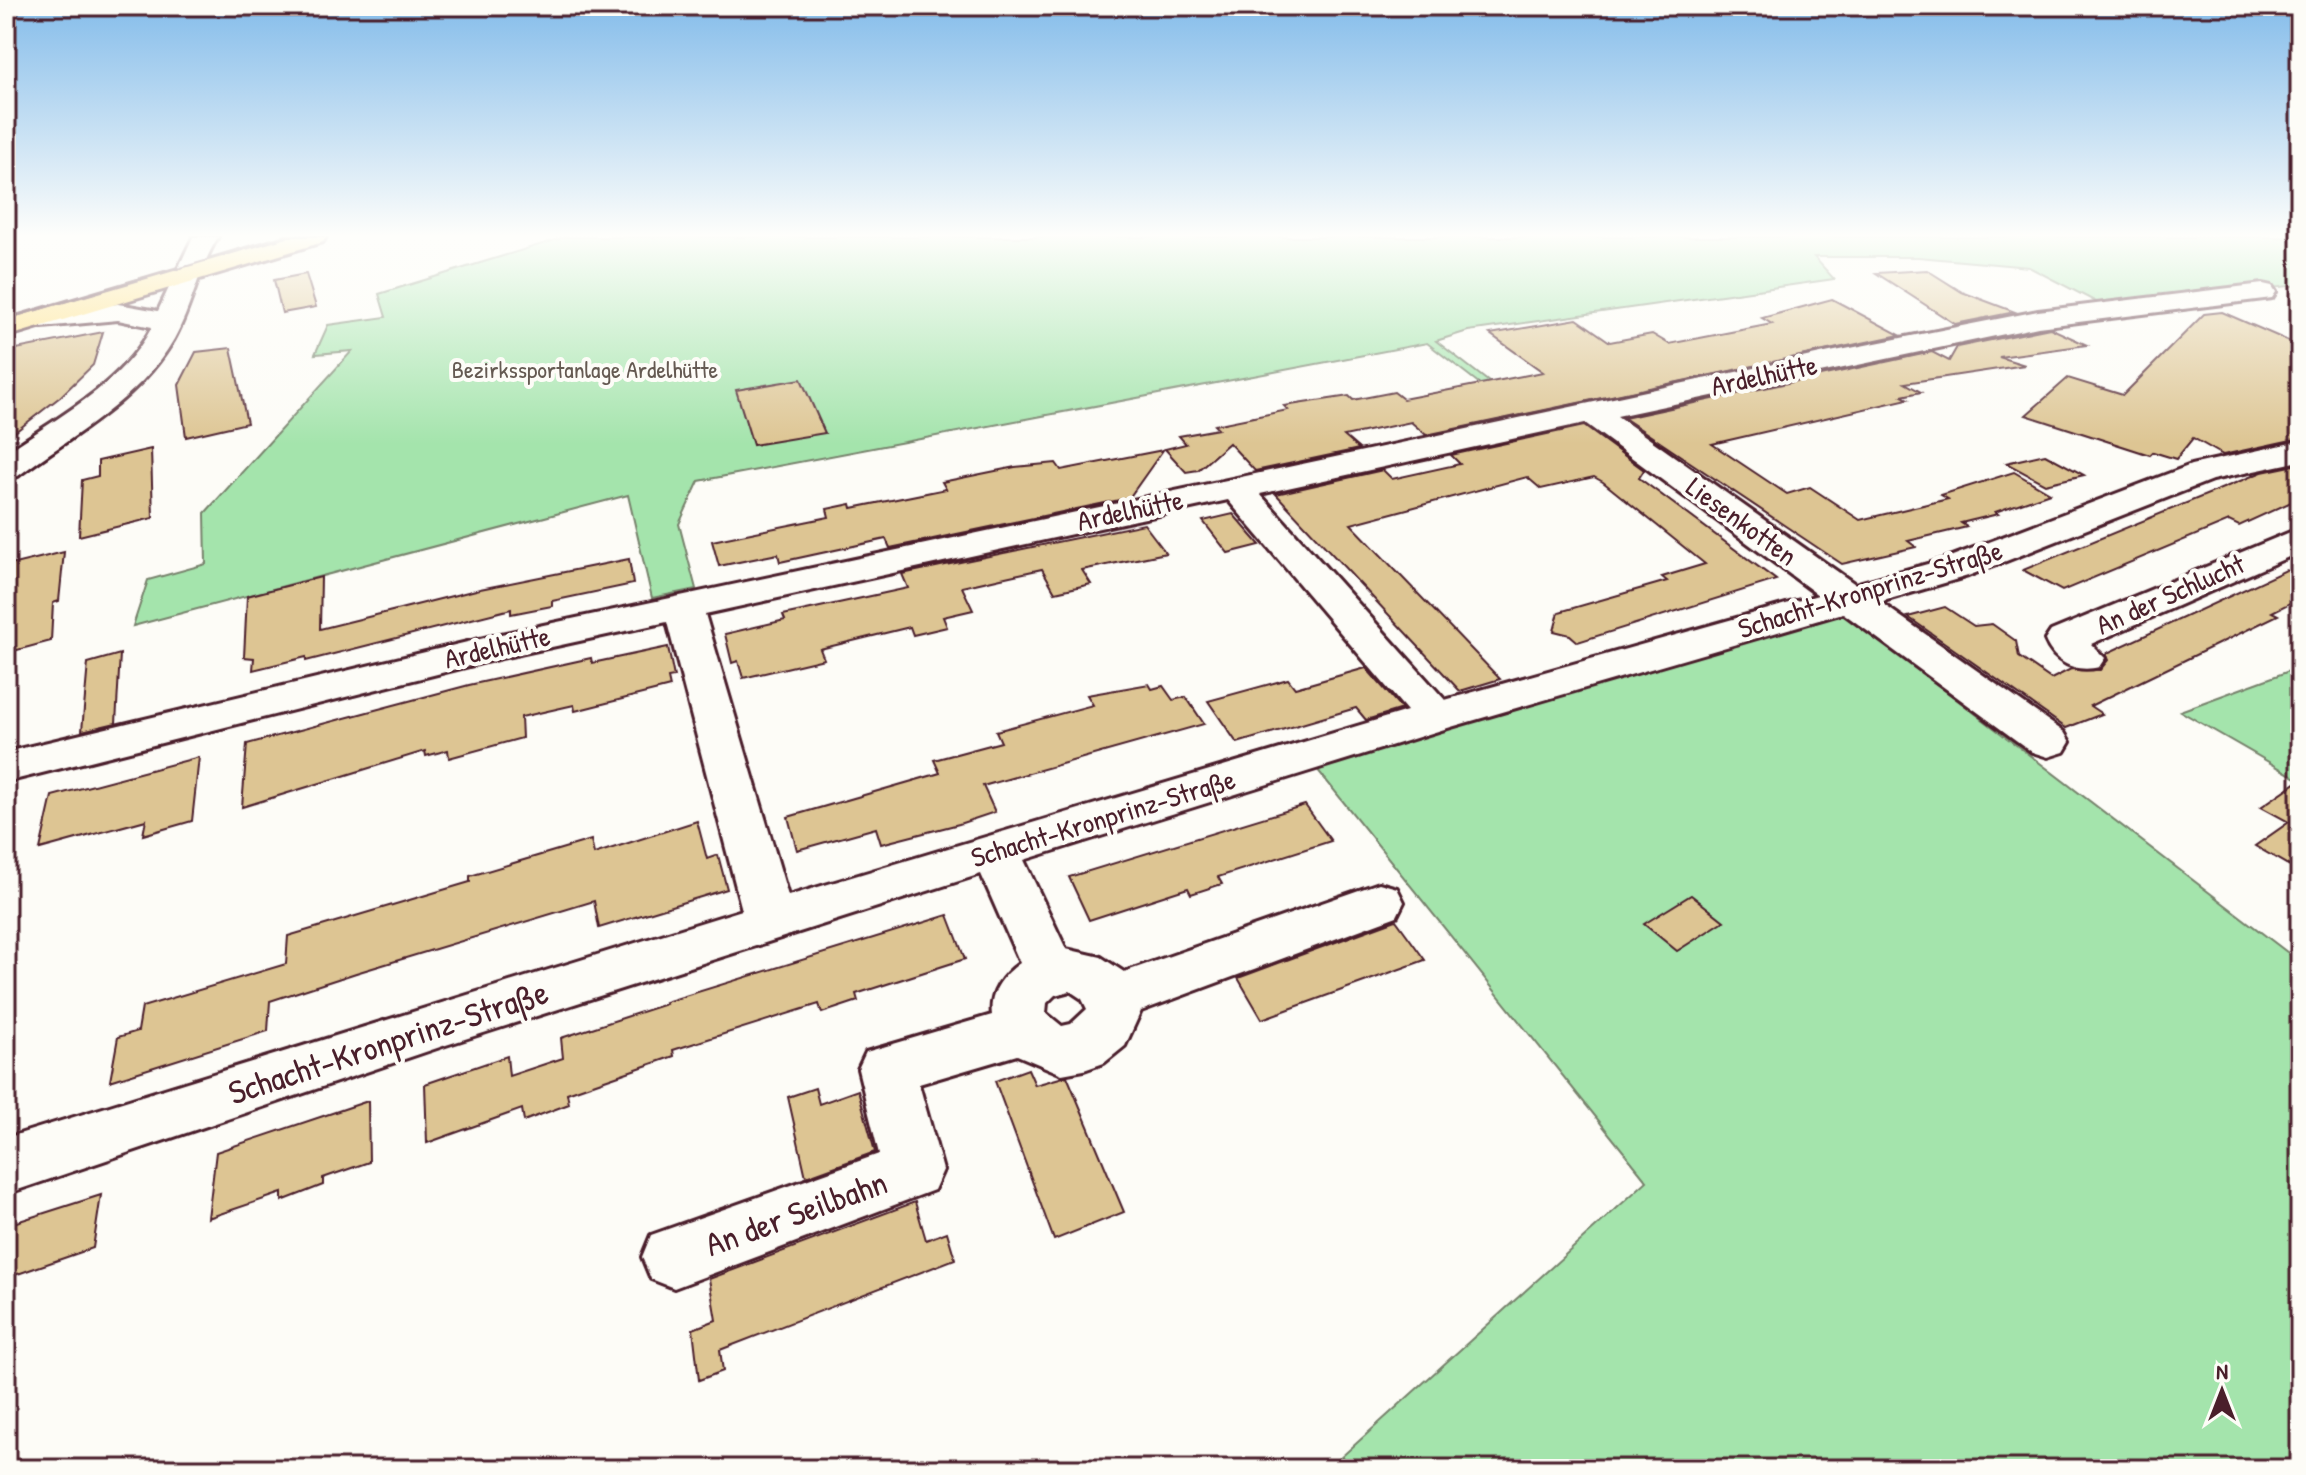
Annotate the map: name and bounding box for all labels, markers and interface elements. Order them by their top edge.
street label: Ardelhütte [1708,345,1820,405]
park label: Bezirkssportanlage Ardelhütte [452,353,719,385]
street label: Liesenkotten [1679,468,1805,574]
street label: Ardelhütte [1074,480,1186,540]
street label: Schacht-Kronprinz-Straße [1733,531,2007,647]
street label: An der Schlucht [2090,544,2250,644]
street label: Ardelhütte [440,616,554,678]
street label: Schacht-Kronprinz-Straße [966,760,1240,876]
street label: Schacht-Kronprinz-Straße [222,969,554,1115]
street label: An der Seilbahn [699,1159,893,1267]
north arrow [2182,1351,2262,1431]
text: N [2216,1356,2228,1386]

